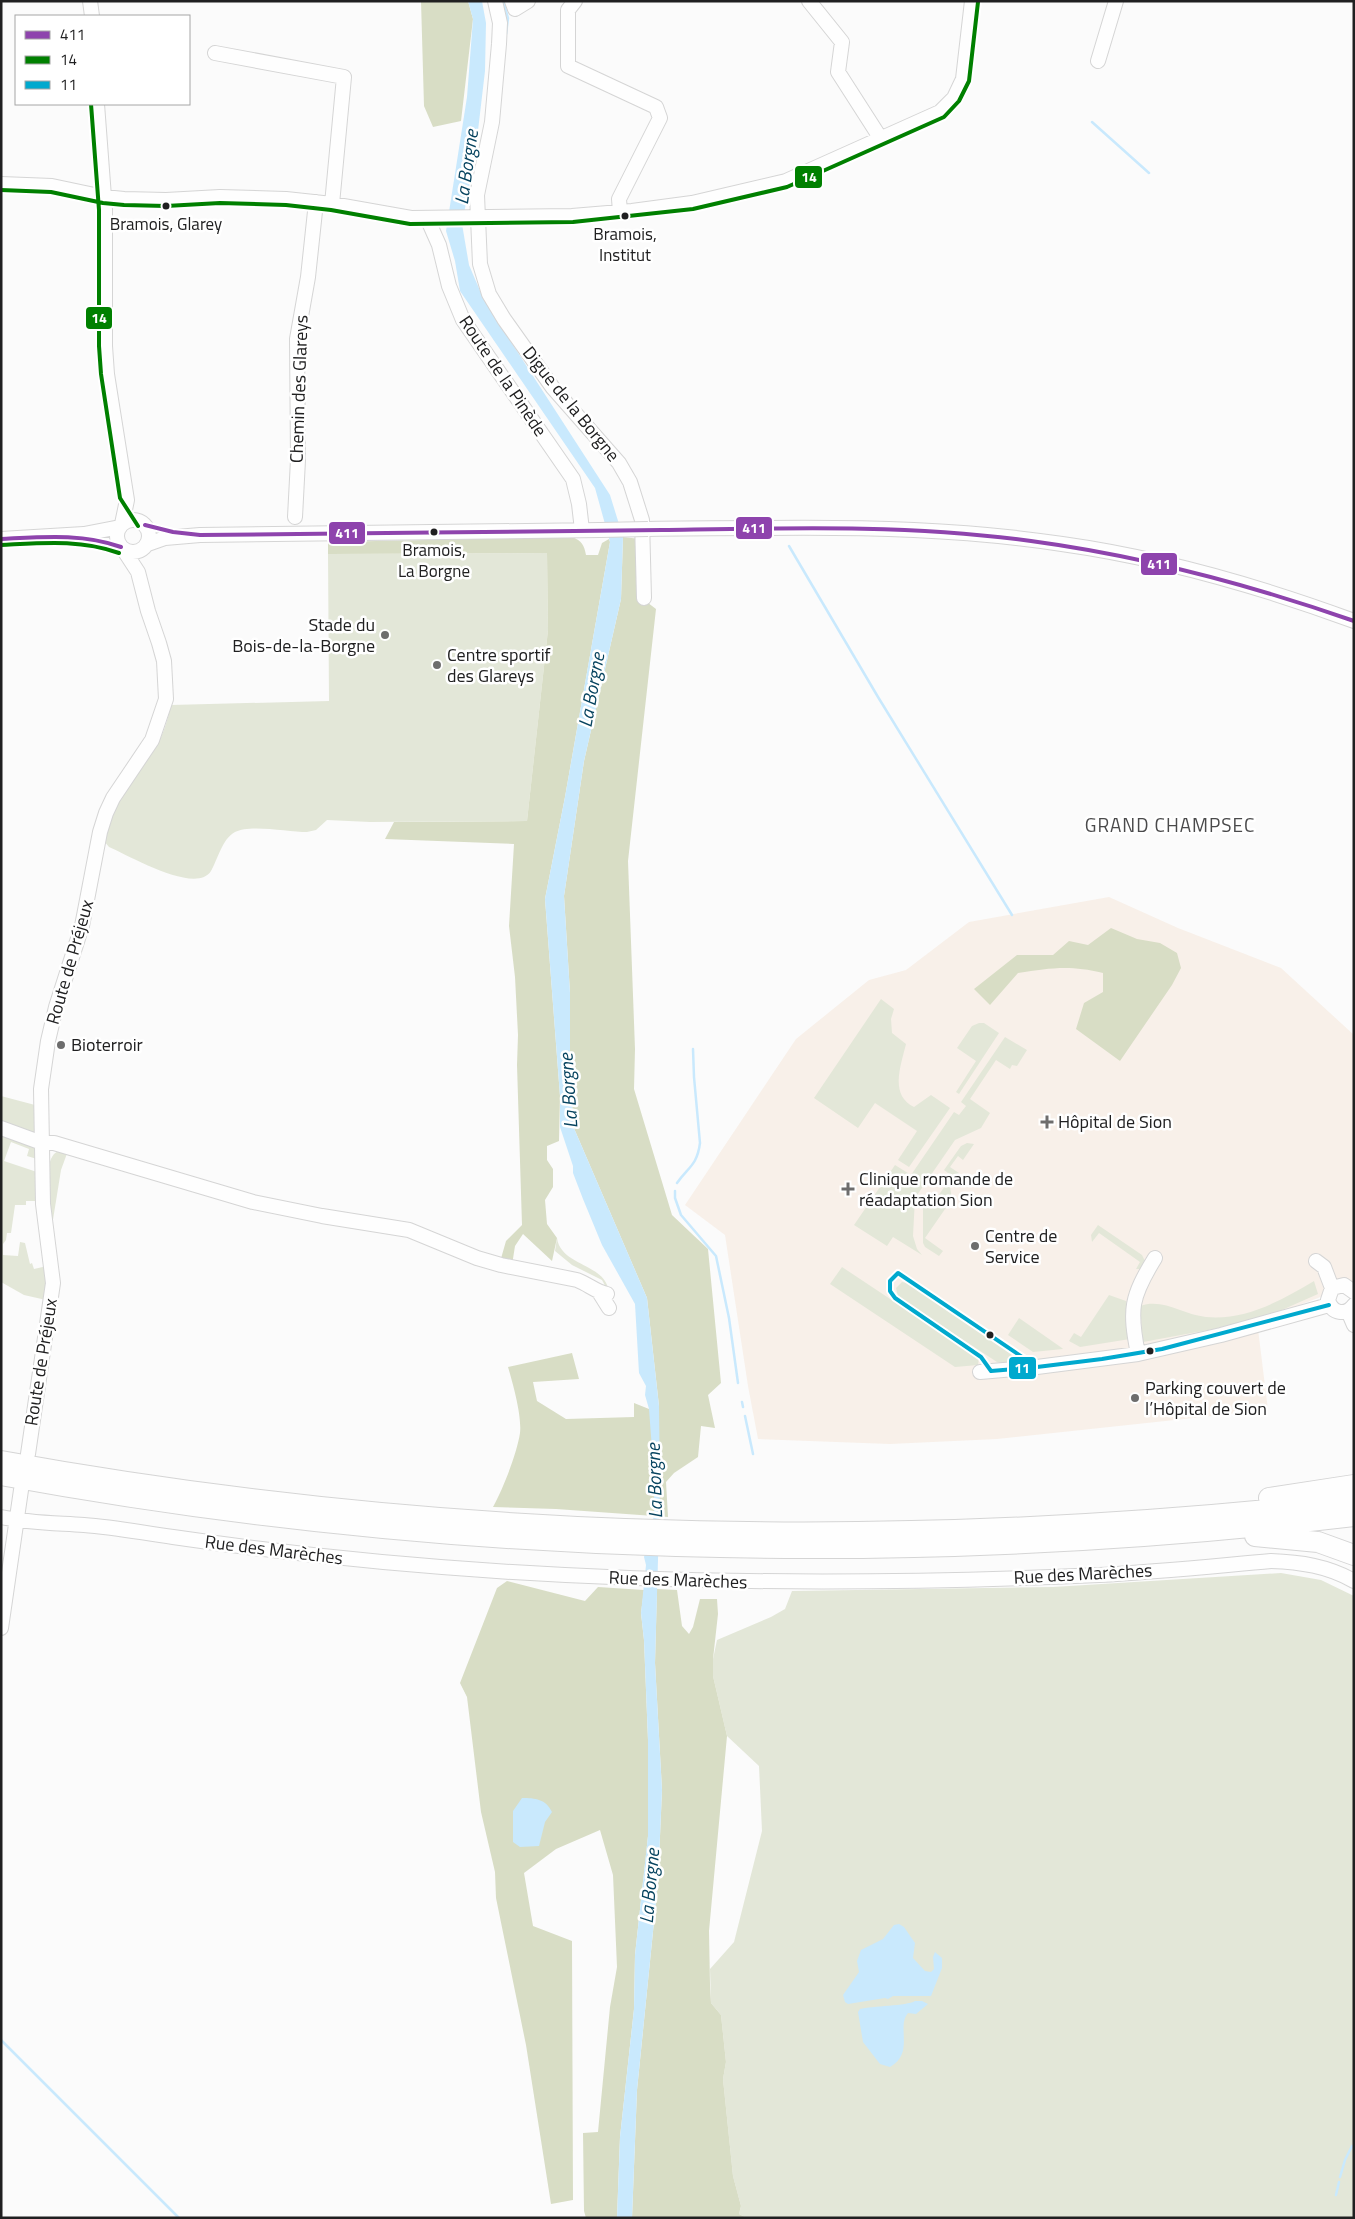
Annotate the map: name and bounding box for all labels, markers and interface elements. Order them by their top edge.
legend [15,15,190,105]
text: 411 [60,23,85,46]
text: 14 [60,48,77,71]
text: 11 [60,73,77,96]
water label: La Borgne [446,127,485,206]
line badge: 14 [794,165,823,189]
text: 14 [801,166,817,187]
marker: Bramois, Glarey [161,201,171,211]
place label: Bramois, Glarey [110,211,222,237]
marker: Bramois, Institut [620,211,630,221]
place label: Bramois, Institut [593,221,657,268]
line badge: 14 [85,306,113,330]
text: 14 [91,307,107,328]
street label: Route de la Pinède [453,310,554,442]
street label: Chemin des Glareys [282,314,315,464]
street label: Digue de la Borgne [516,340,627,467]
line badge: 411 [735,516,773,540]
text: 411 [742,517,766,538]
line badge: 411 [328,521,366,545]
text: 411 [335,522,359,543]
marker: Bramois, La Borgne [429,527,439,537]
place label: Bramois, La Borgne [398,537,470,584]
line badge: 411 [1140,552,1178,576]
text: 411 [1147,553,1171,574]
place label: Stade du Bois-de-la-Borgne [232,611,375,659]
marker: Stade du Bois-de-la-Borgne [379,629,391,641]
place label: Centre sportif des Glareys [447,641,551,689]
water label: La Borgne [570,649,612,729]
marker: Centre sportif des Glareys [431,659,443,671]
district label: GRAND CHAMPSEC [1085,810,1255,839]
street label: Route de Préjeux [39,896,100,1027]
place label: Bioterroir [71,1031,143,1058]
marker: Bioterroir [55,1039,67,1051]
water label: La Borgne [550,1051,585,1130]
place label: Hôpital de Sion [1058,1108,1172,1135]
marker: Hôpital de Sion [1040,1115,1054,1129]
place label: Clinique romande de réadaptation Sion [859,1165,1013,1213]
marker: Clinique romande de réadaptation Sion [841,1182,855,1196]
place label: Centre de Service [985,1222,1057,1270]
marker: Centre de Service [969,1240,981,1252]
street label: Route de Préjeux [17,1296,64,1427]
unlabelled marker [985,1330,995,1340]
unlabelled marker [1145,1346,1155,1356]
line badge: 11 [1008,1356,1037,1380]
text: 11 [1014,1357,1030,1378]
place label: Parking couvert de l’Hôpital de Sion [1145,1374,1286,1422]
marker: Parking couvert de l’Hôpital de Sion [1129,1392,1141,1404]
water label: La Borgne [638,1442,669,1519]
street label: Rue des Marèches [204,1528,345,1571]
street label: Rue des Marèches [1013,1556,1153,1591]
street label: Rue des Marèches [608,1564,748,1595]
water label: La Borgne [631,1846,666,1925]

